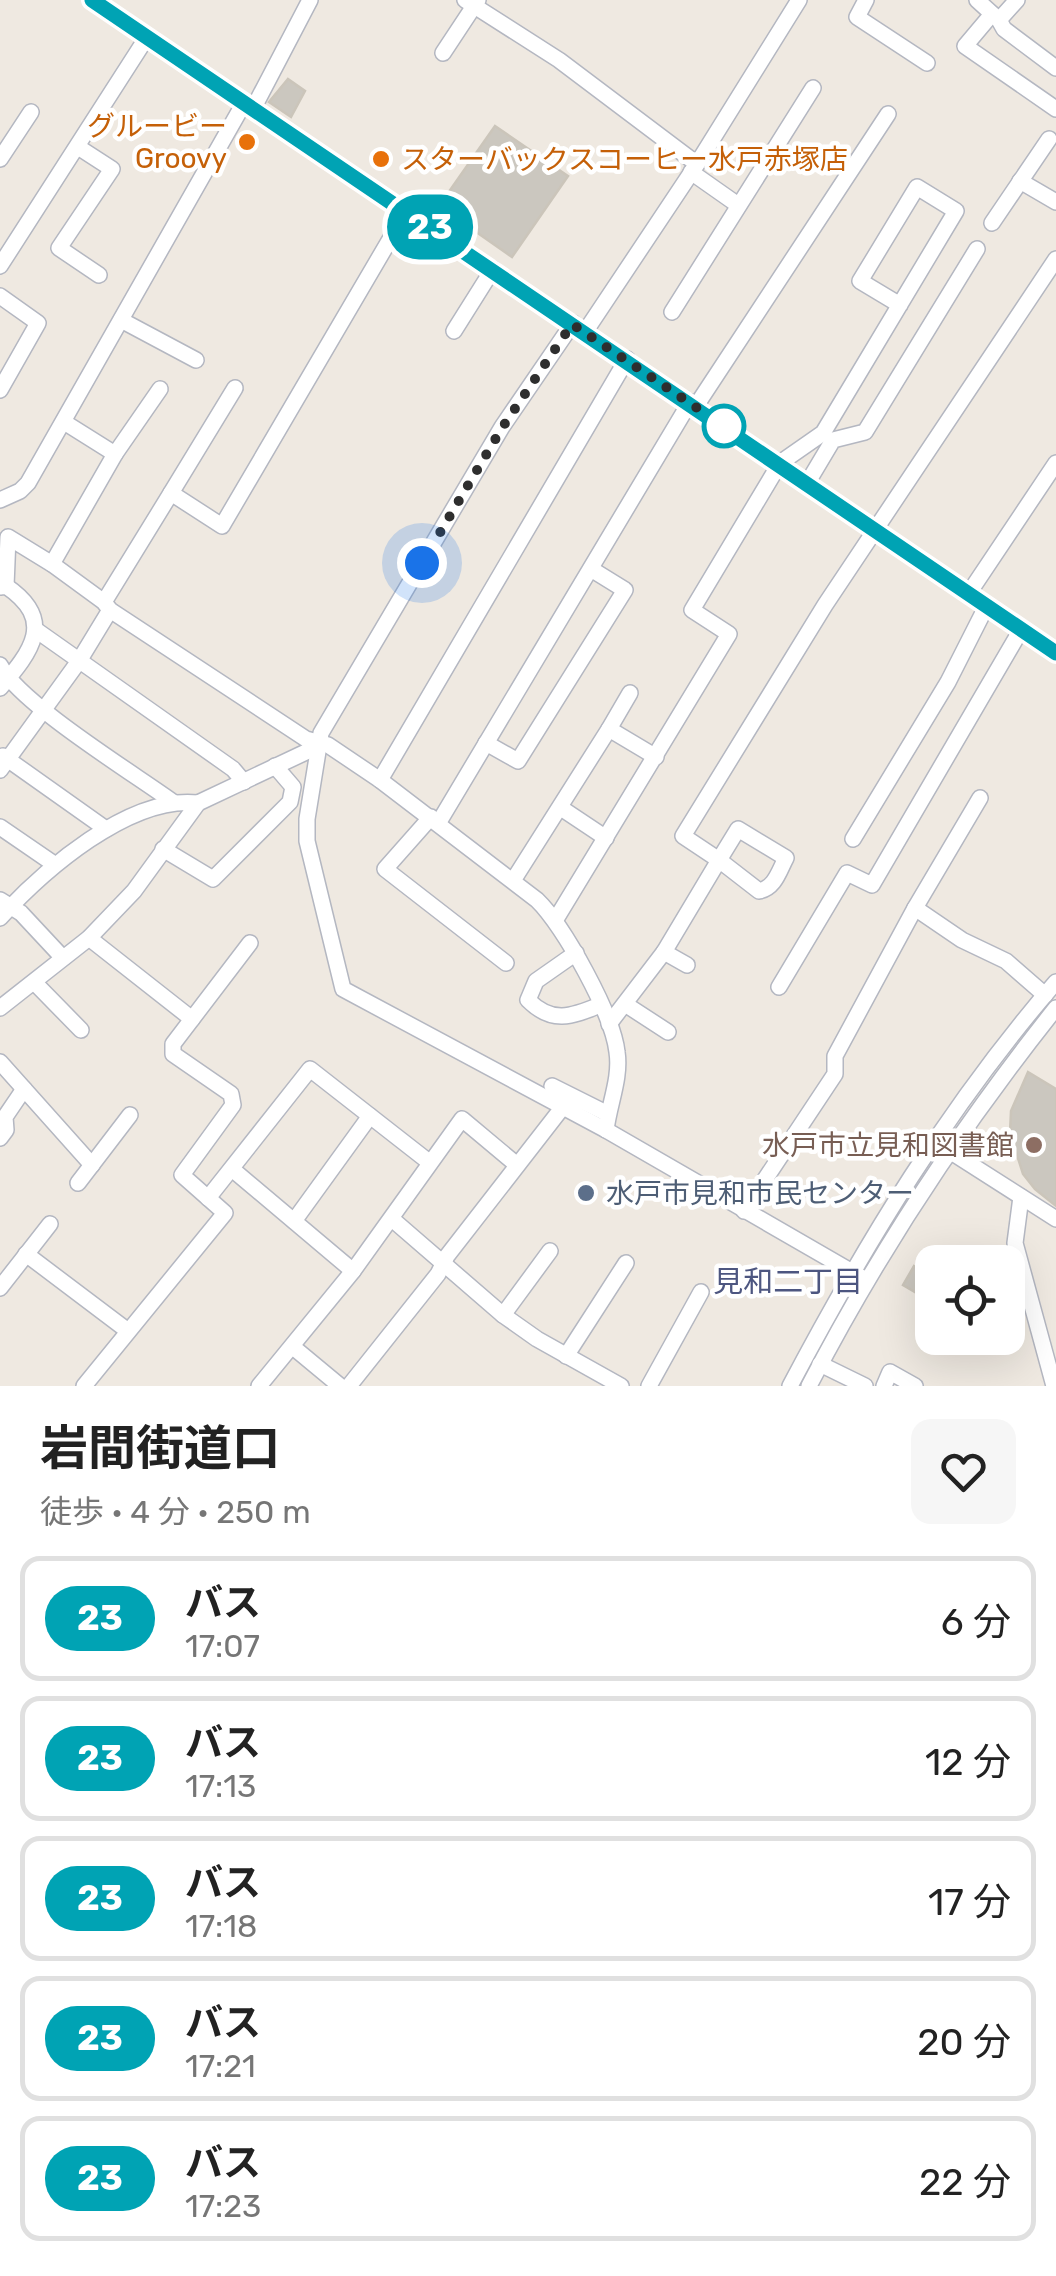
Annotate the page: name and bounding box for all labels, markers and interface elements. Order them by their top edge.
place label: グルービー Groovy [87,110,227,175]
marker: グルービー Groovy [236,131,258,153]
place label: スターバックスコーヒー水戸赤塚店 [401,143,848,176]
marker: スターバックスコーヒー水戸赤塚店 [370,148,392,170]
line badge: 23 [385,194,475,260]
text: 23 [407,206,453,248]
unlabelled marker [703,405,745,447]
your location [397,538,447,588]
place label: 水戸市立見和図書館 [762,1129,1014,1162]
marker: 水戸市立見和図書館 [1023,1134,1045,1156]
place label: 水戸市見和市民センター [606,1177,914,1210]
marker: 水戸市見和市民センター [575,1182,597,1204]
map controls [915,1245,1025,1355]
button: locate [915,1245,1025,1355]
district label: 見和二丁目 [713,1264,863,1300]
button: heart [911,1419,1016,1524]
text: 岩間街道口 [40,1420,280,1477]
text: 徒歩 · 4 分 · 250 m [40,1493,311,1531]
text: バス [185,1580,261,1626]
text: 23 [77,1597,123,1639]
text: 6 分 [941,1599,1011,1645]
text: 17:07 [185,1627,260,1665]
text: バス [185,1720,261,1766]
text: 23 [77,1737,123,1779]
text: 12 分 [925,1739,1011,1785]
text: 17:13 [185,1767,256,1805]
text: バス [185,1860,261,1906]
text: 23 [77,1877,123,1919]
text: 17 分 [928,1879,1011,1925]
text: 17:18 [185,1907,257,1945]
text: バス [185,2000,261,2046]
text: 23 [77,2017,123,2059]
text: 20 分 [917,2019,1011,2065]
text: 17:21 [185,2047,256,2085]
text: バス [185,2140,261,2186]
text: 23 [77,2157,123,2199]
text: 22 分 [919,2159,1011,2205]
text: 17:23 [185,2187,261,2225]

